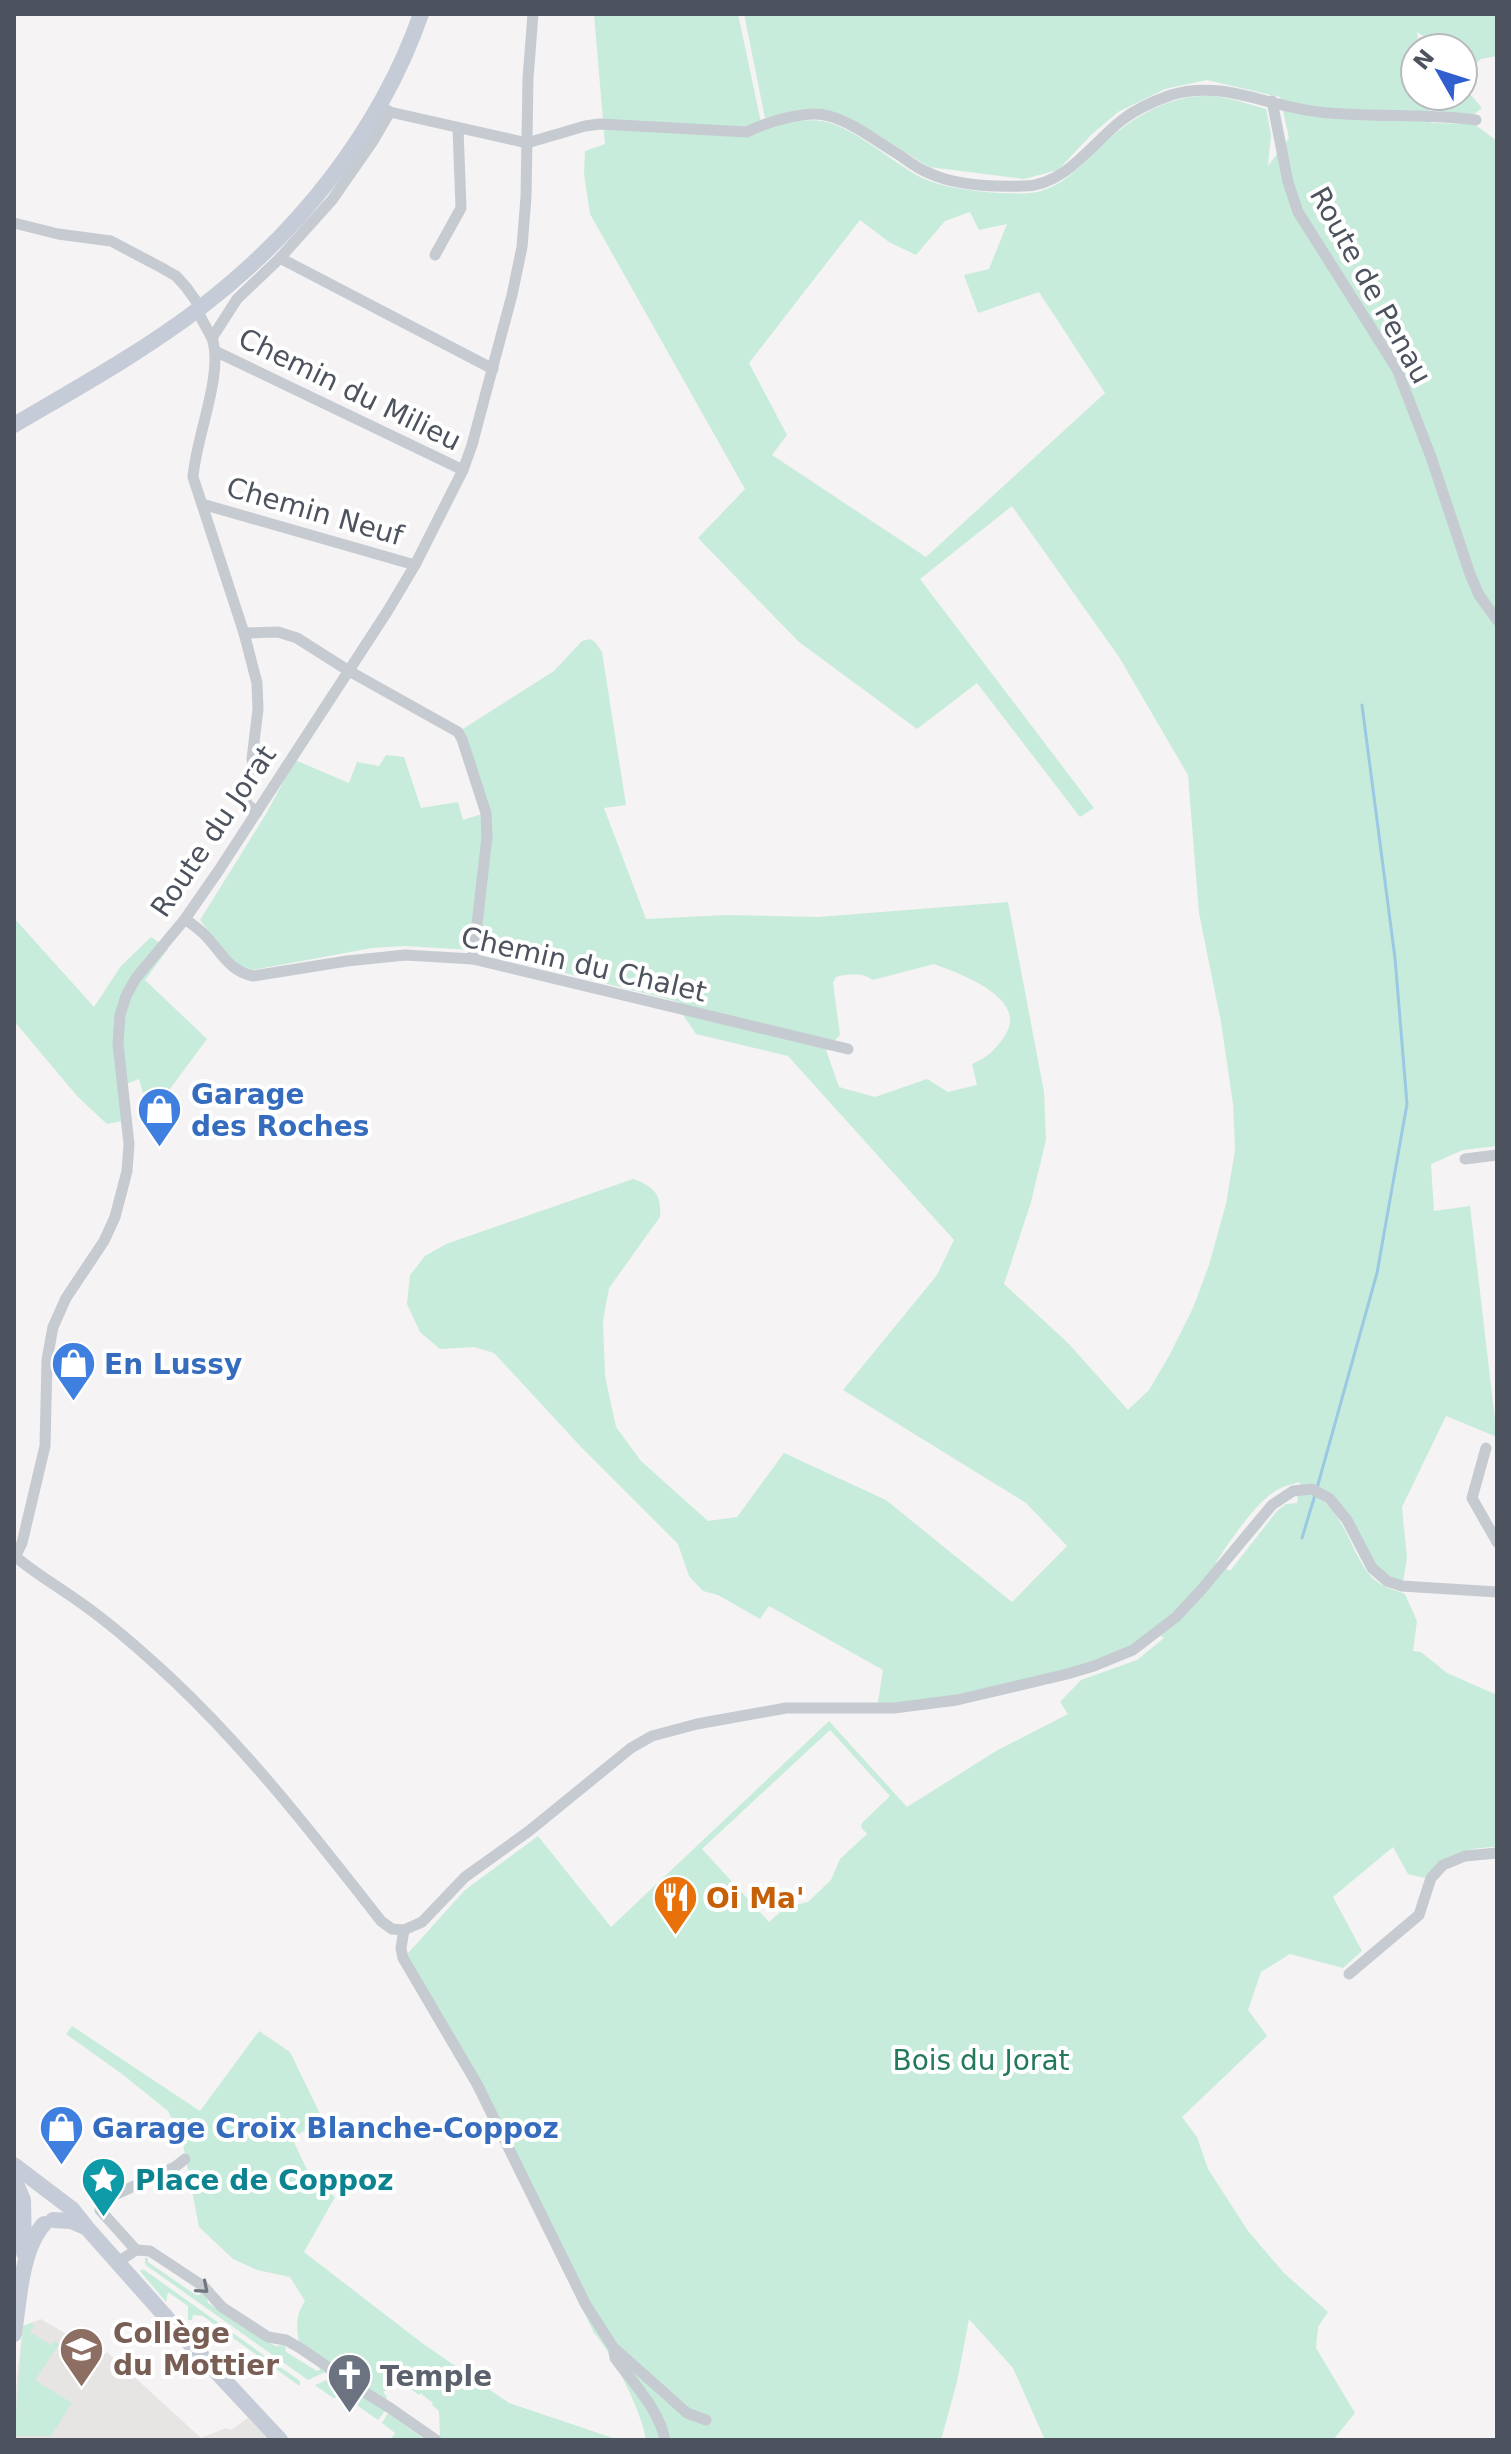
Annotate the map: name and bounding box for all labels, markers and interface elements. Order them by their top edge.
north arrow [1399,32,1479,112]
text: N [1408,45,1439,75]
street label: Route de Penau [1303,181,1438,389]
street label: Chemin du Milieu [233,321,466,458]
street label: Chemin Neuf [223,471,408,553]
street label: Route du Jorat [144,739,283,923]
street label: Chemin du Chalet [458,920,710,1009]
place label: Garage des Roches [191,1078,369,1143]
shop icon: Garage des Roches [136,1086,184,1149]
shop icon: En Lussy [49,1340,97,1403]
place label: En Lussy [104,1348,242,1381]
restaurant icon: Oi Ma' [651,1874,699,1937]
place label: Oi Ma' [706,1882,804,1915]
park label: Bois du Jorat [892,2044,1070,2077]
shop icon: Garage Croix Blanche-Coppoz [37,2104,85,2167]
place label: Garage Croix Blanche-Coppoz [92,2112,559,2145]
place icon: Place de Coppoz [80,2156,128,2219]
place label: Place de Coppoz [135,2164,394,2197]
one-way arrow [193,2278,208,2293]
place label: Collège du Mottier [113,2317,279,2382]
school or university icon: Collège du Mottier [58,2325,106,2388]
church icon: Temple [325,2352,373,2415]
place label: Temple [380,2360,492,2393]

